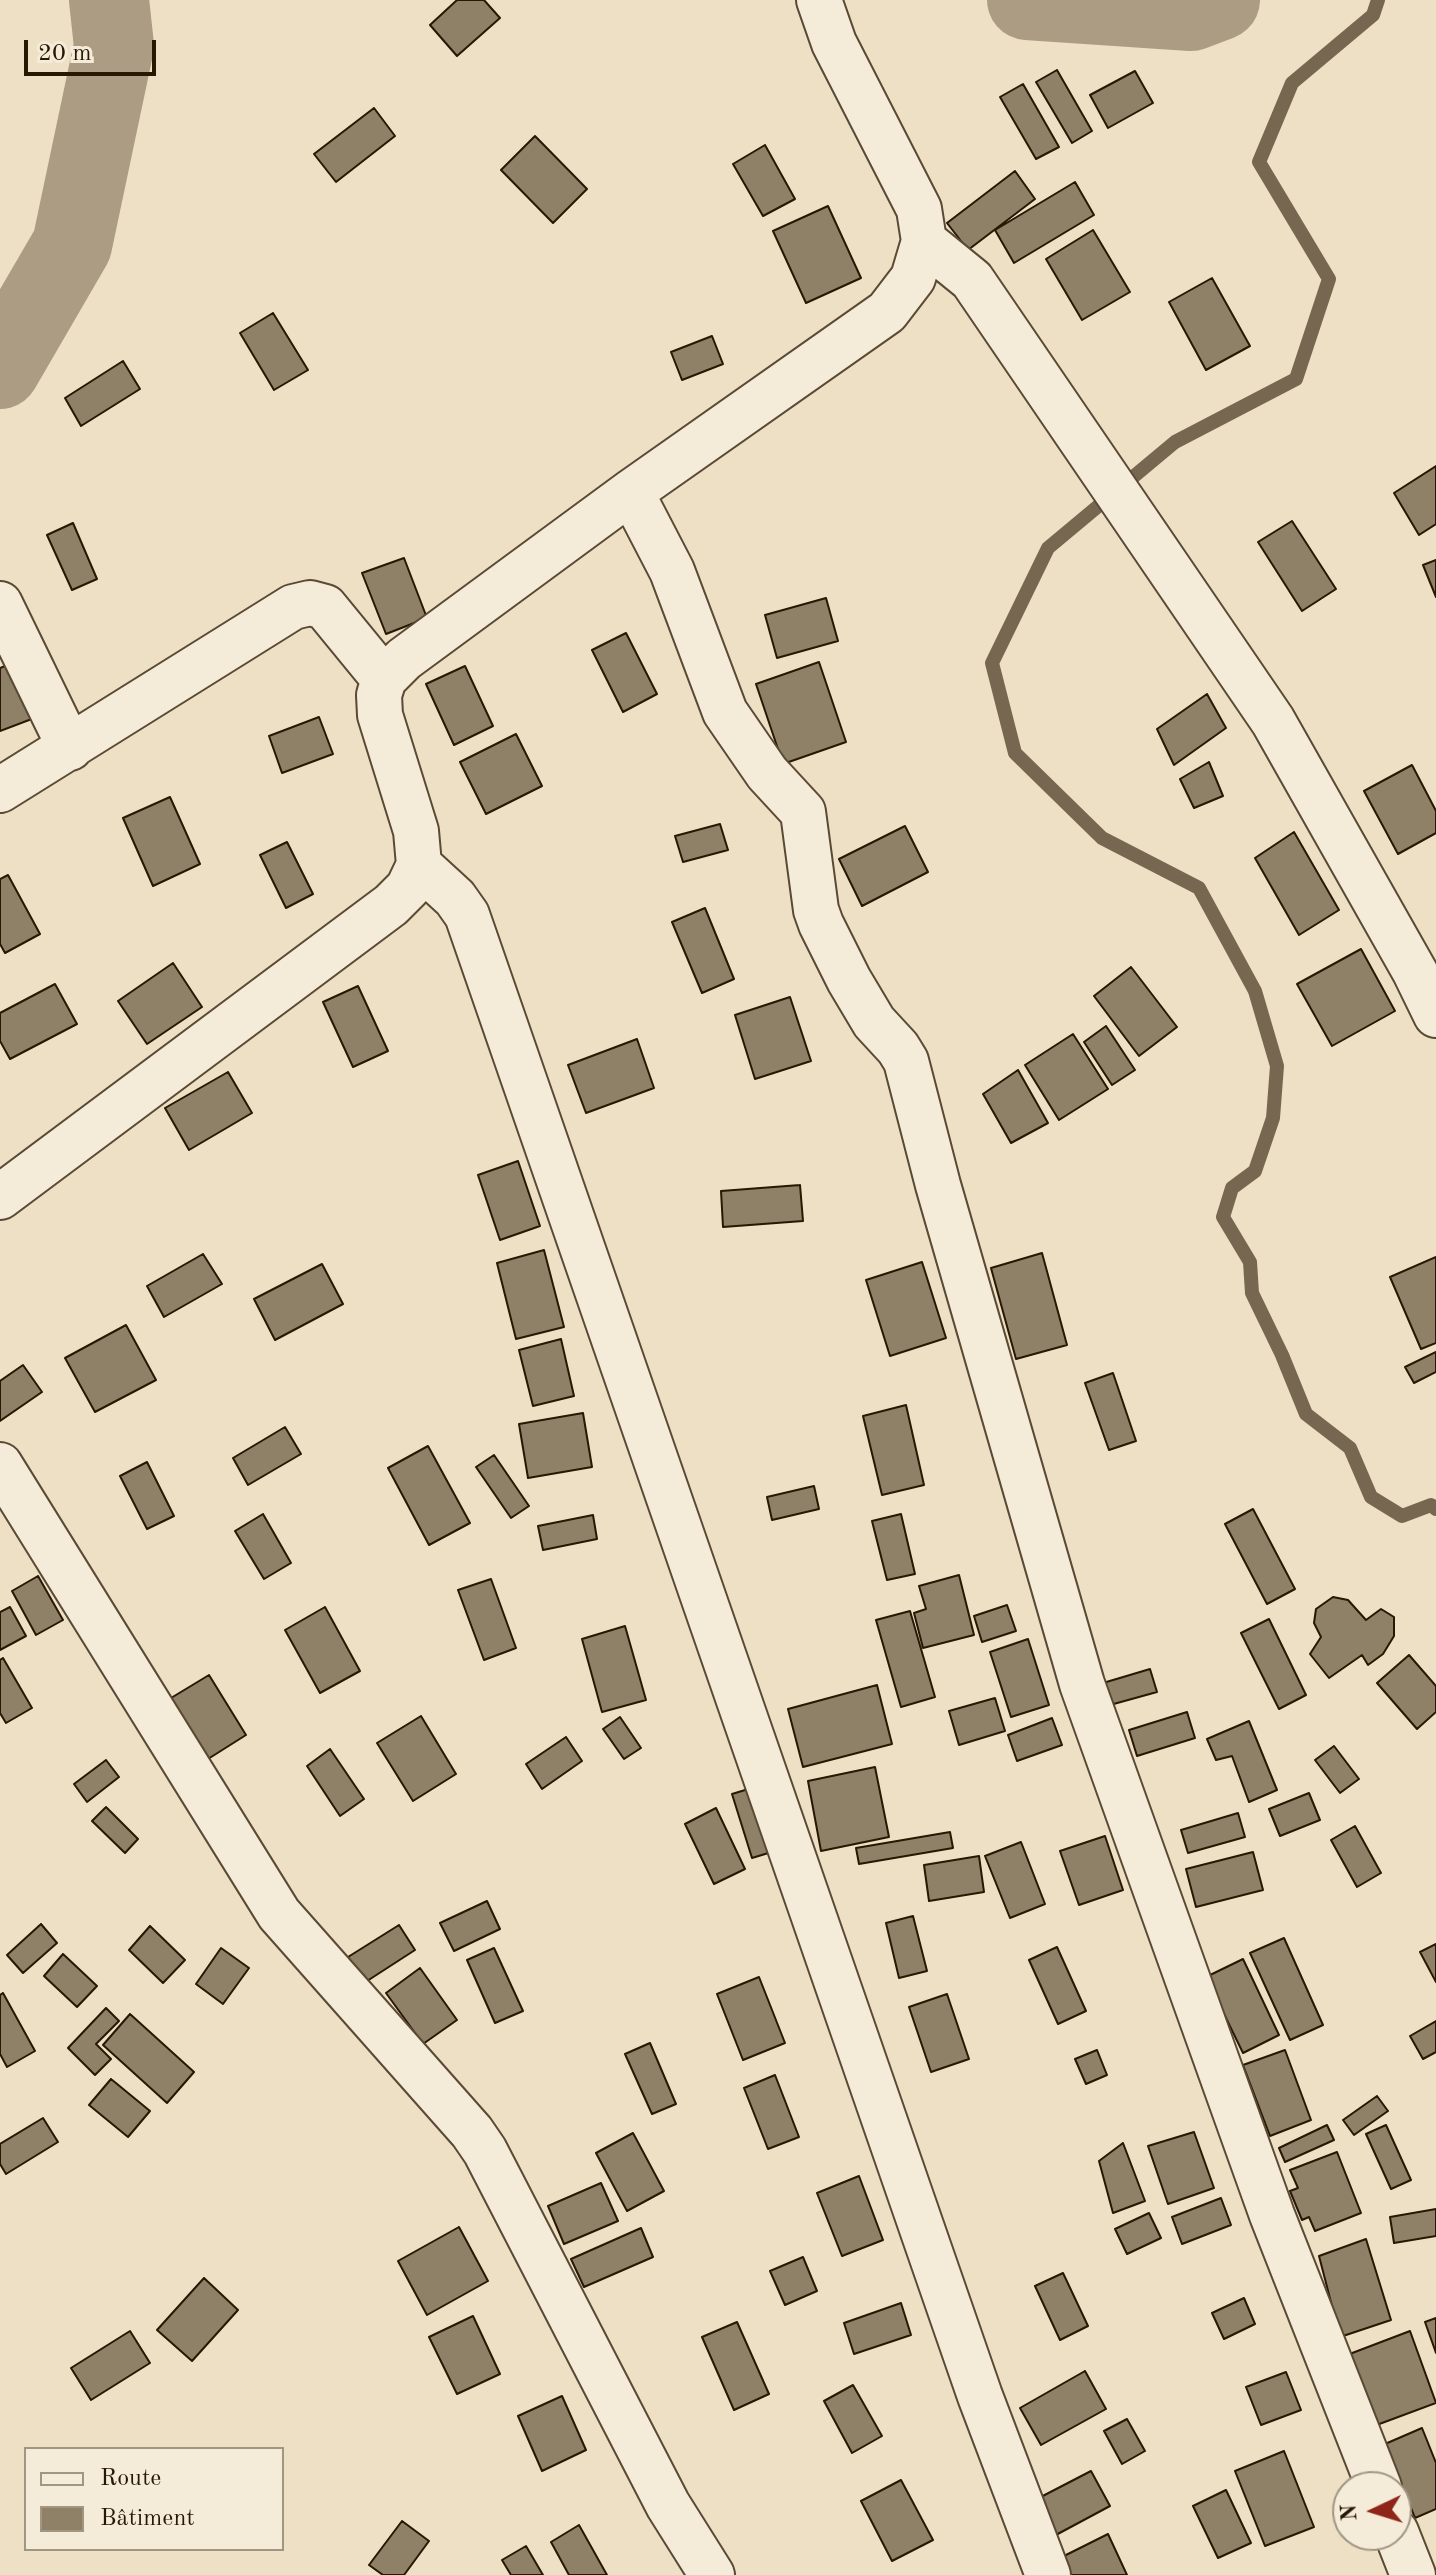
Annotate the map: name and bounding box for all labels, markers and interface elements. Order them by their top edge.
scale bar [28,24,160,74]
text: 20 m [38,42,92,66]
legend [24,2447,284,2551]
text: Route [100,2467,161,2491]
north arrow [1332,2471,1412,2551]
text: N [1338,2503,1362,2522]
text: Bâtiment [100,2507,195,2531]

